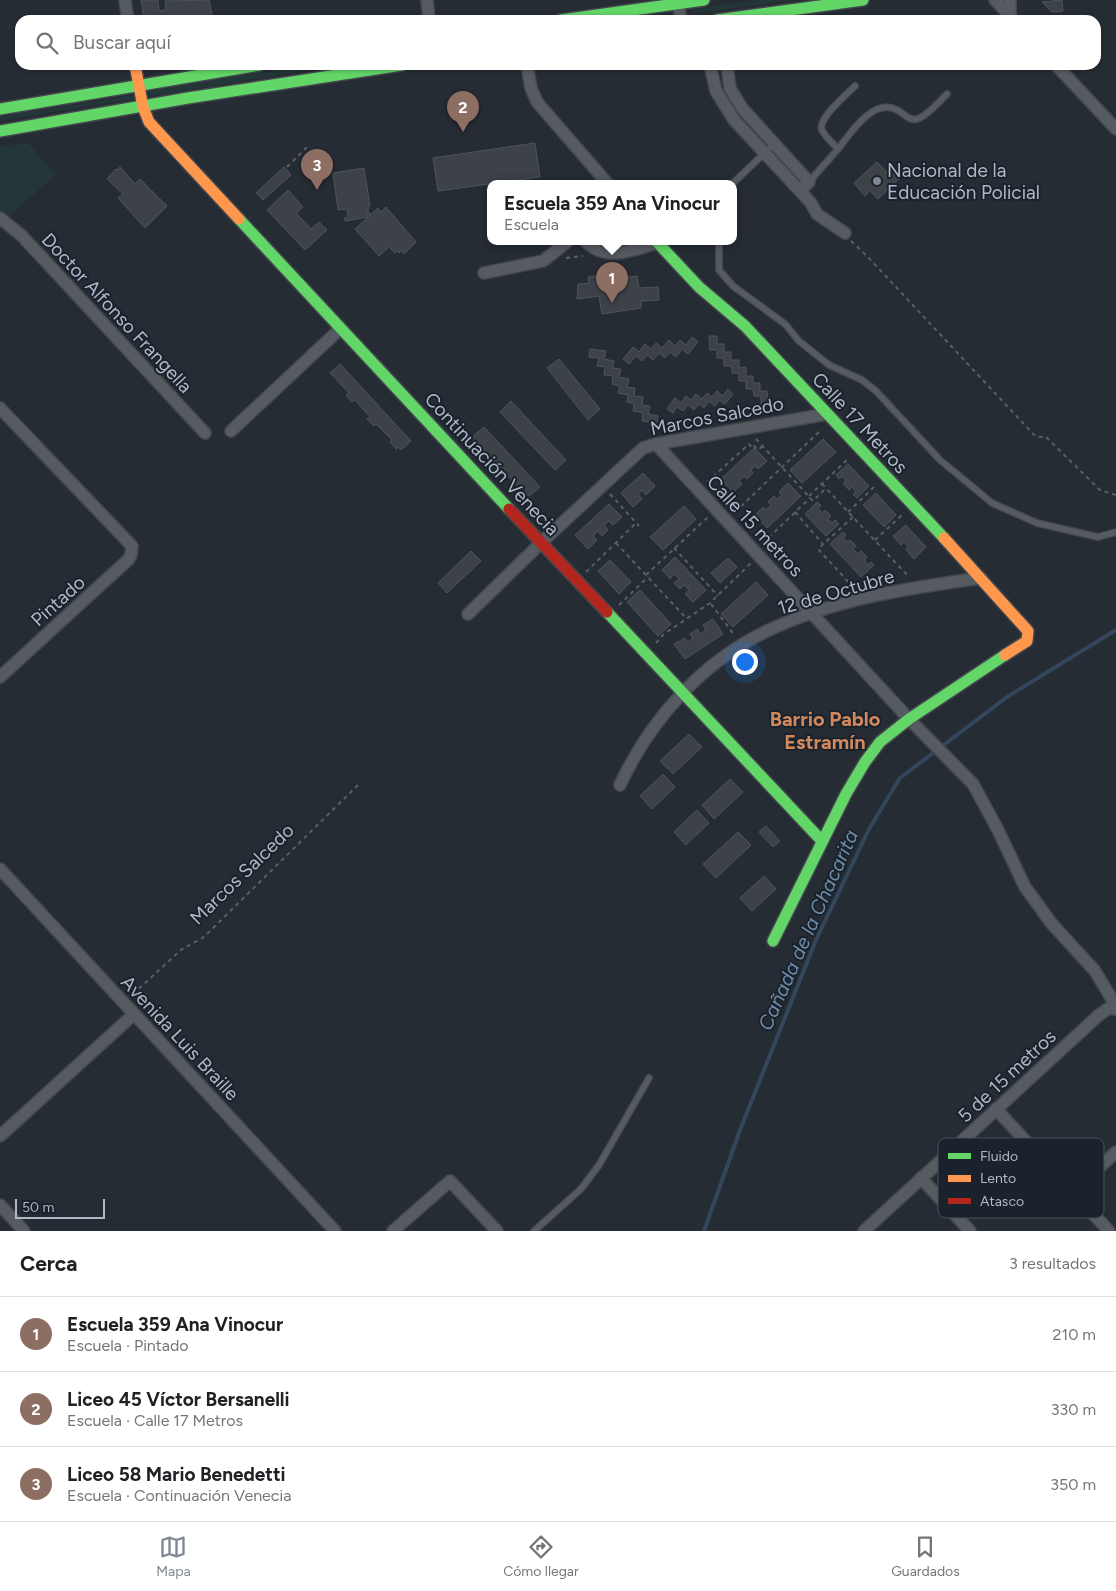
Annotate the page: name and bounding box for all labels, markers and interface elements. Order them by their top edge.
search box [15,15,1101,70]
icon: search [33,29,61,57]
text: Buscar aquí [73,31,171,54]
pin: 2 [447,91,479,132]
pin: 3 [301,149,333,190]
place label: Nacional de la Educación Policial [887,159,1040,204]
marker: Nacional de la Educación Policial [871,175,883,187]
popup [487,180,737,245]
text: Escuela 359 Ana Vinocur [504,192,720,215]
text: Escuela [504,215,559,234]
street label: Doctor Alfonso Frangella [37,228,197,398]
pin: 1 [596,262,628,303]
street label: Calle 17 Metros [807,368,913,478]
street label: Continuación Venecia [420,388,564,540]
street label: Marcos Salcedo [648,392,786,440]
street label: Calle 15 metros [702,471,808,582]
street label: 12 de Octubre [775,564,897,620]
street label: Pintado [26,571,90,631]
your location [732,649,758,675]
district label: Barrio Pablo Estramín [770,707,881,754]
street label: Marcos Salcedo [185,819,299,929]
water label: Cañada de la Chacarita [753,826,863,1034]
street label: Avenida Luis Braille [116,971,244,1105]
street label: 5 de 15 metros [953,1025,1061,1127]
legend [938,1138,1104,1218]
text: Fluido [980,1148,1018,1165]
text: Lento [980,1170,1016,1187]
text: Atasco [980,1193,1024,1210]
scale bar [15,1196,105,1219]
text: 50 m [22,1199,54,1216]
text: Cerca [20,1251,77,1276]
text: 3 resultados [1009,1254,1096,1273]
text: Escuela 359 Ana Vinocur [67,1313,283,1336]
text: 1 [33,1325,39,1344]
text: 210 m [1053,1325,1096,1344]
text: Escuela · Pintado [67,1336,189,1355]
text: Liceo 45 Víctor Bersanelli [67,1388,290,1411]
text: 2 [31,1400,41,1419]
text: 330 m [1051,1400,1096,1419]
text: Escuela · Calle 17 Metros [67,1411,243,1430]
text: Liceo 58 Mario Benedetti [67,1463,286,1486]
text: 3 [32,1475,40,1494]
text: 350 m [1050,1475,1096,1494]
text: Escuela · Continuación Venecia [67,1486,291,1505]
tab: Mapa [156,1533,191,1580]
tab: Cómo llegar [503,1533,579,1580]
tab: Guardados [891,1533,960,1580]

